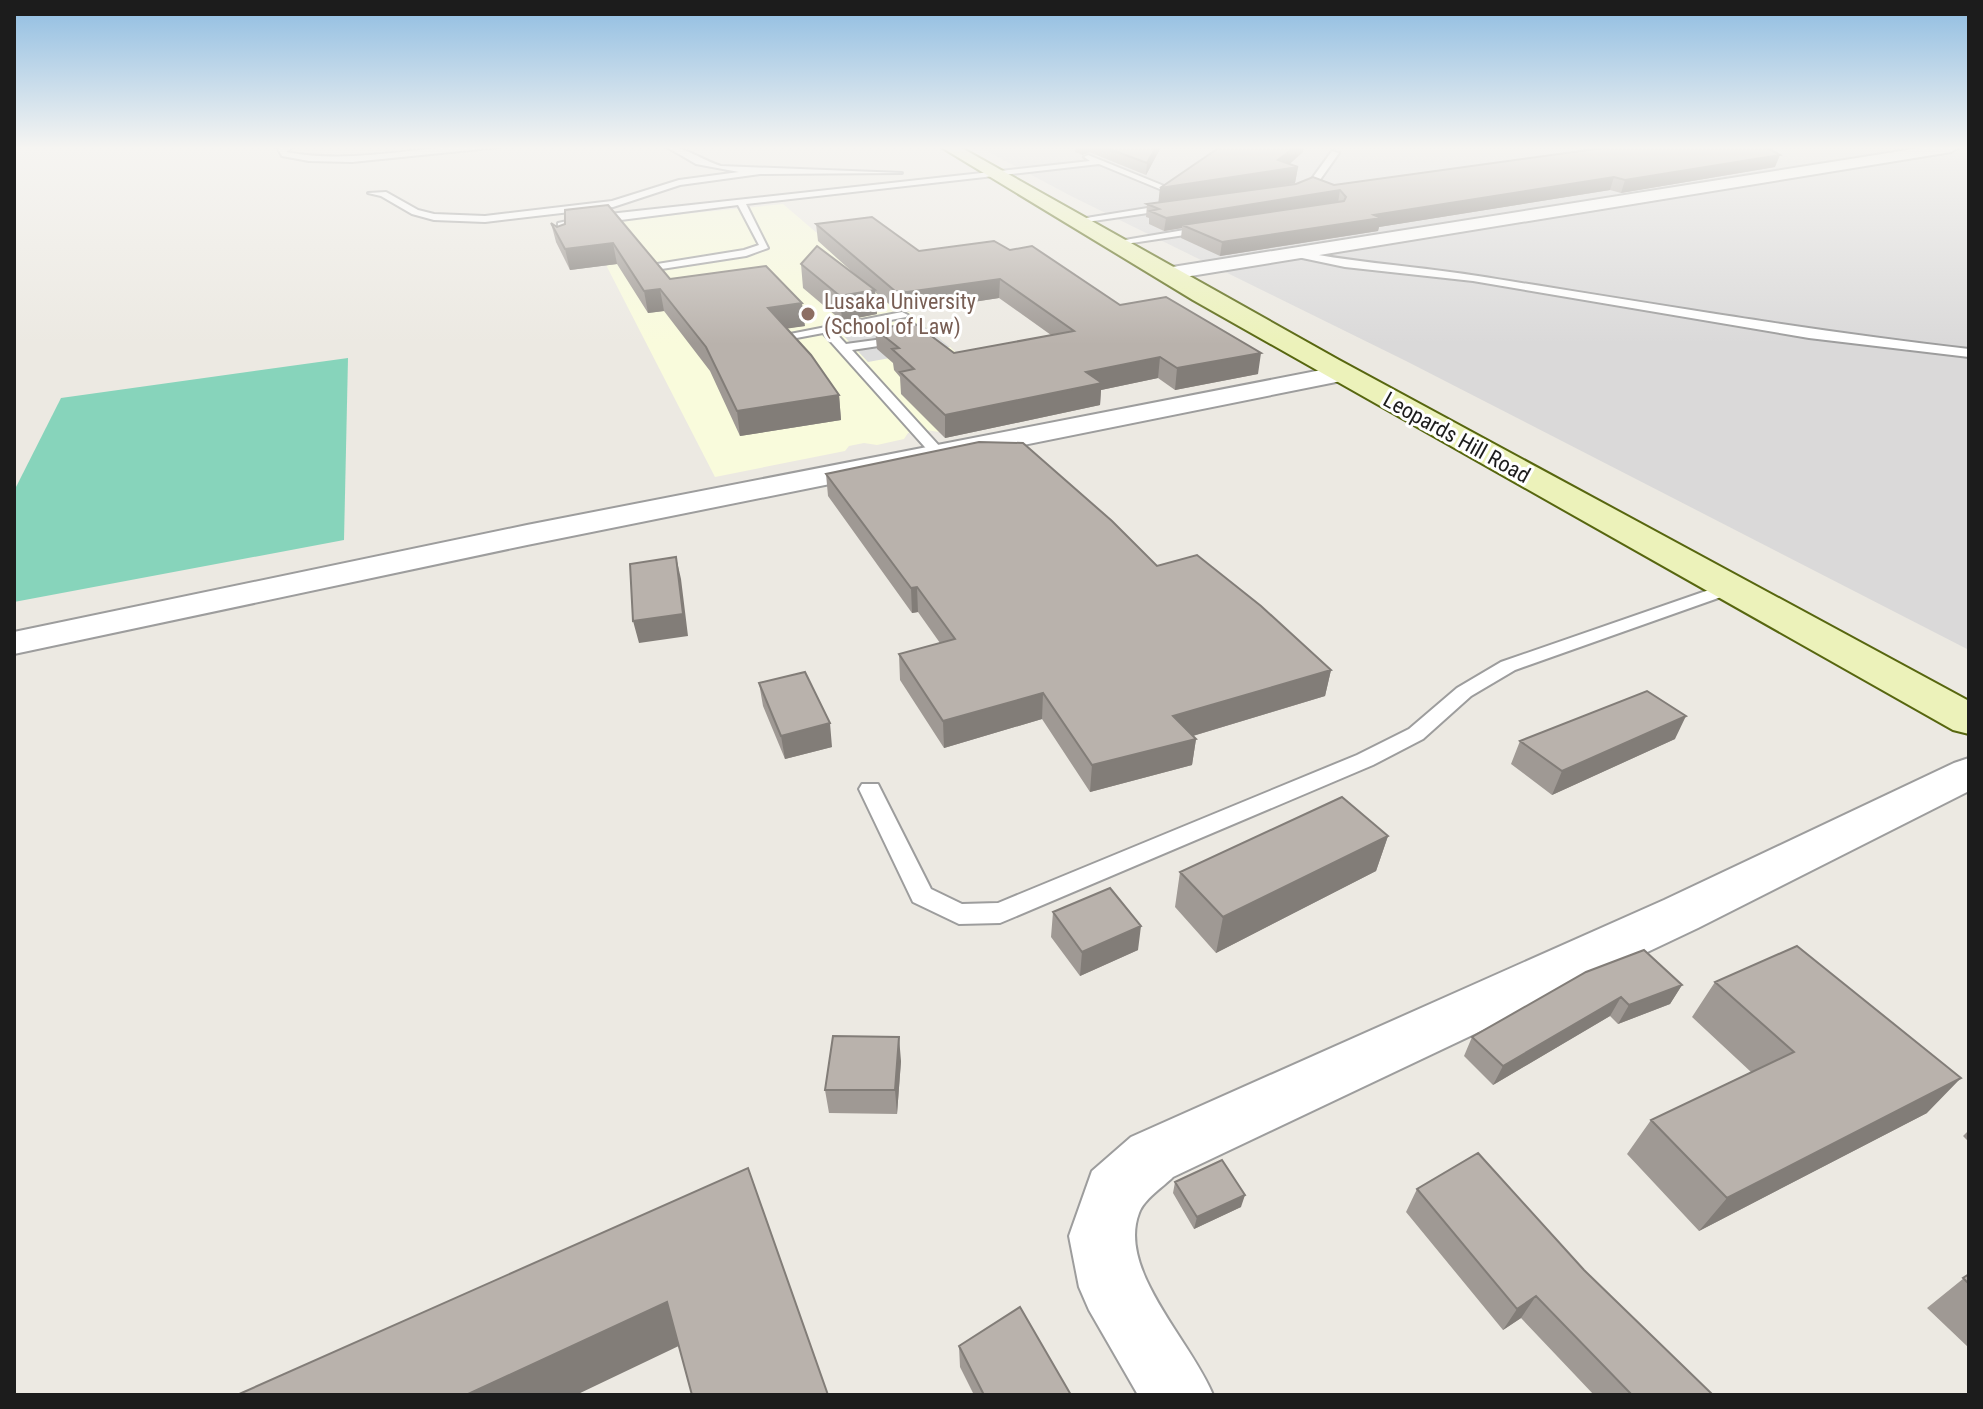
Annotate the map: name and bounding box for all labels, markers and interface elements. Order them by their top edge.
place label: Lusaka University (School of Law) [824,289,976,340]
marker: Lusaka University (School of Law) [799,305,817,323]
street label: Leopards Hill Road [1379,387,1534,488]

